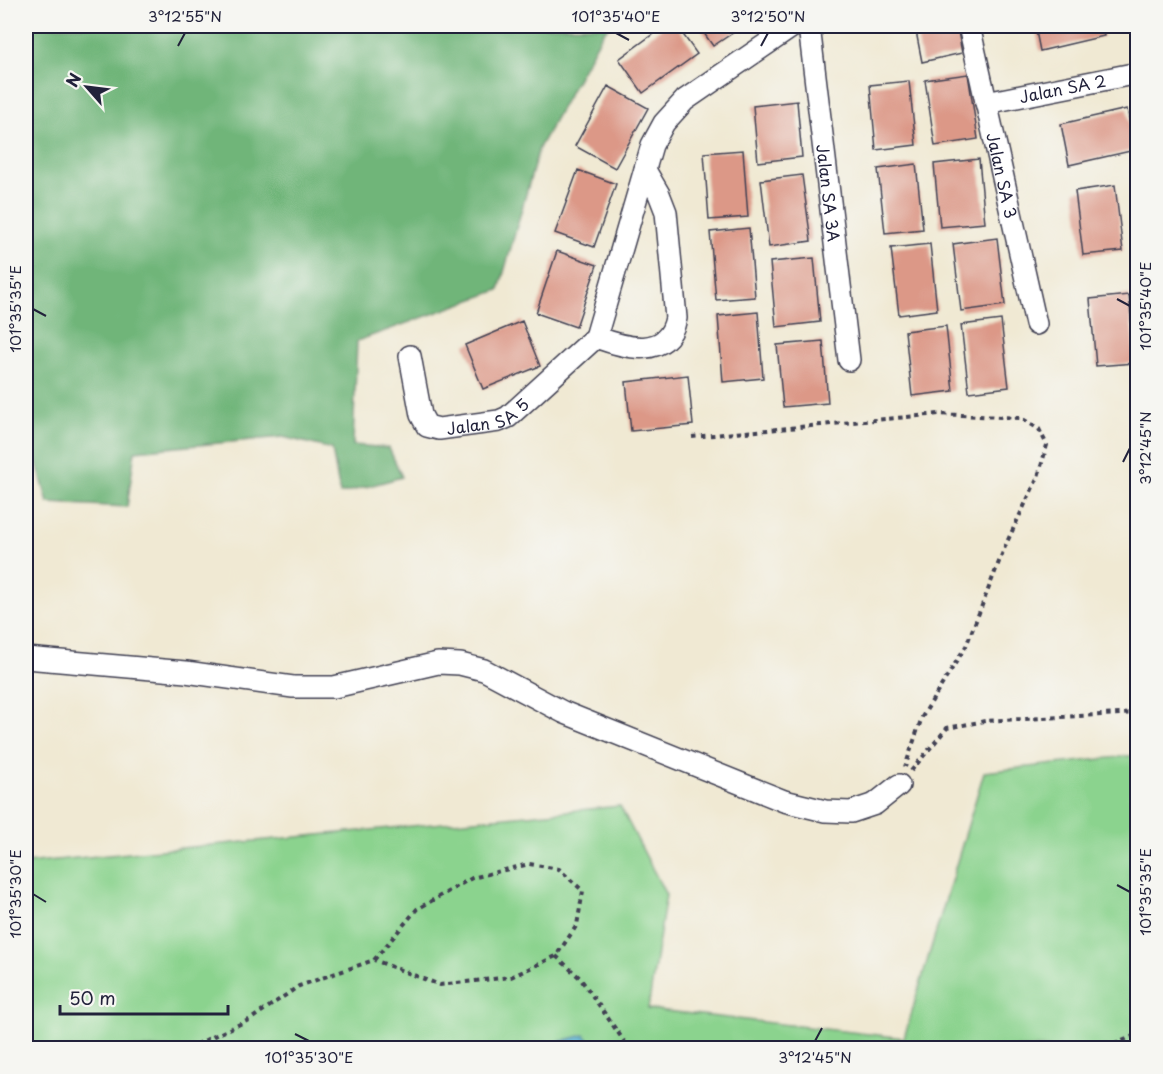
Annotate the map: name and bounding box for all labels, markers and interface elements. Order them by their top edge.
text: 3°12'55"N [148,4,222,27]
text: 101°35'40"E [572,4,660,27]
text: 3°12'50"N [731,4,805,27]
north arrow [57,57,117,117]
text: N [59,68,86,91]
street label: Jalan SA 2 [1017,68,1108,108]
street label: Jalan SA 3 [981,130,1024,220]
street label: Jalan SA 3A [811,143,847,243]
text: 101°35'40"E [1133,262,1156,350]
text: 101°35'35"E [3,265,26,353]
street label: Jalan SA 5 [445,392,534,440]
text: 3°12'45"N [1133,411,1156,485]
text: 101°35'35"E [1133,848,1156,936]
text: 101°35'30"E [3,849,26,939]
scale bar [60,978,228,1016]
text: 50 m [69,984,116,1011]
text: 101°35'30"E [264,1045,354,1068]
text: 3°12'45"N [778,1045,852,1068]

